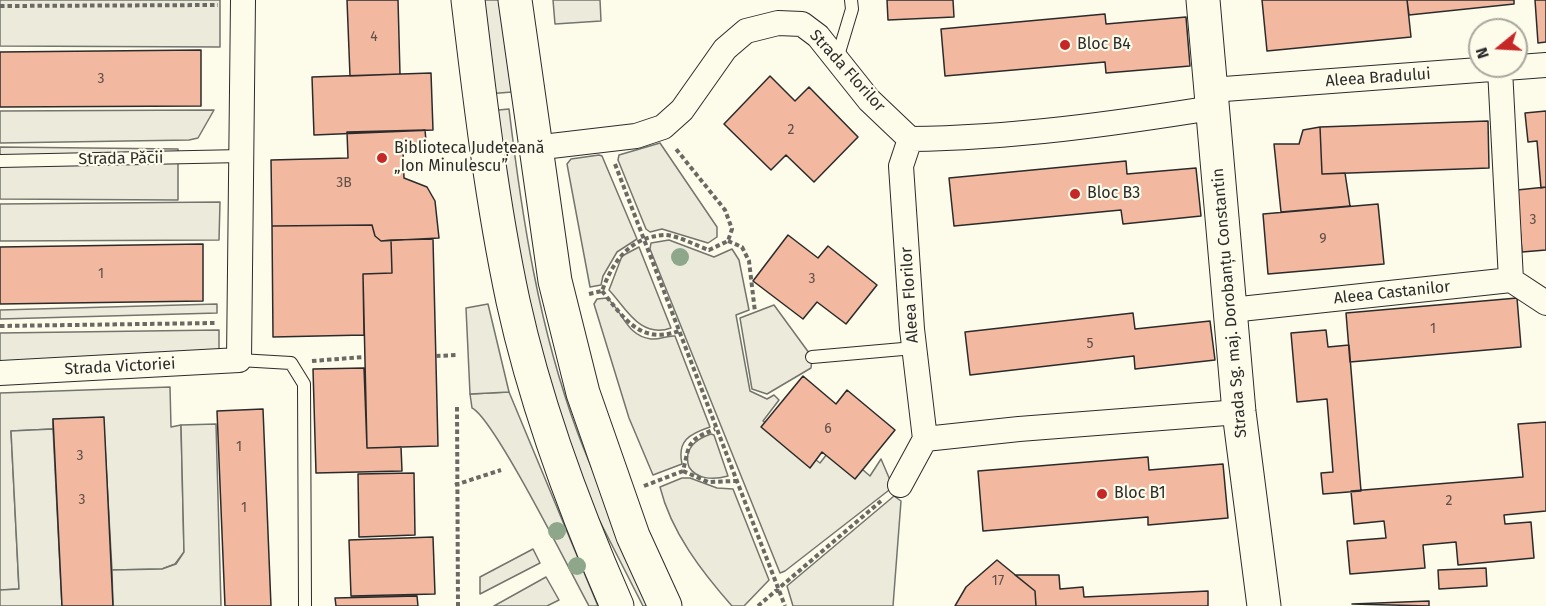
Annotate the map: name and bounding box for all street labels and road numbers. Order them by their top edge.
street label: Strada Florilor [805,26,889,116]
street label: Aleea Bradului [1325,65,1431,91]
street label: Strada Păcii [78,149,164,169]
street label: Strada Sg. maj. Dorobanțu Constantin [1209,167,1251,439]
street label: Aleea Florilor [897,246,923,344]
street label: Aleea Castanilor [1333,277,1451,309]
street label: Strada Victoriei [64,355,176,379]

